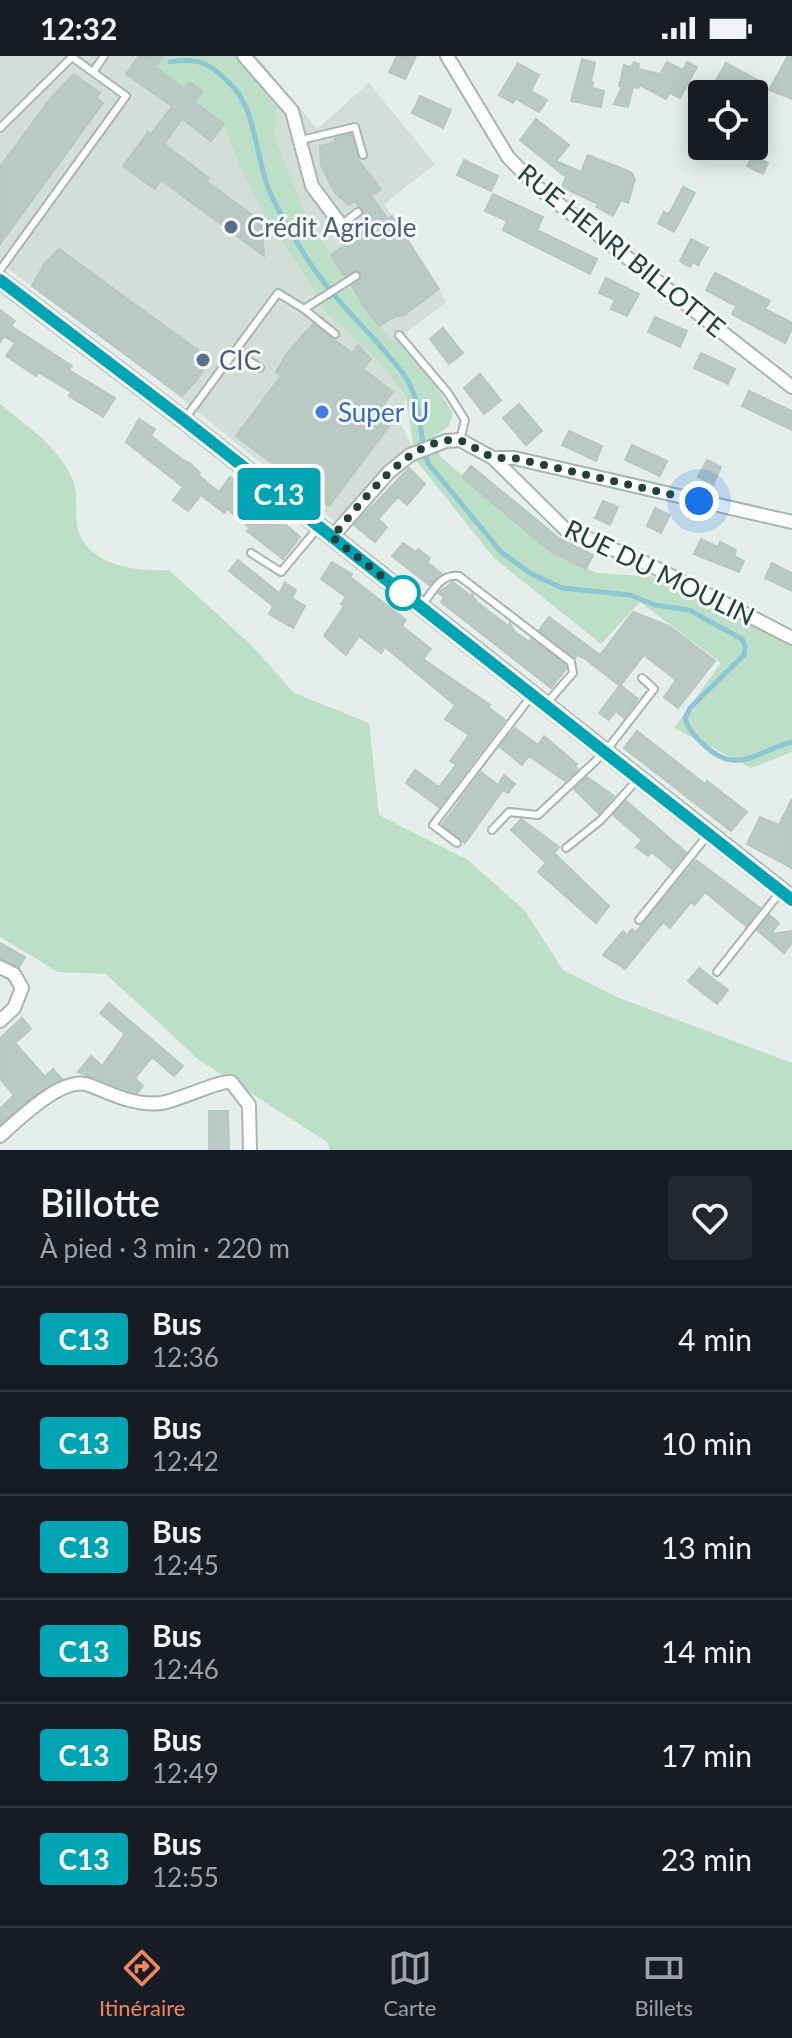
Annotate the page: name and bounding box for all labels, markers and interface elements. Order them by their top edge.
text: 12:32 [40,10,117,46]
map controls [688,80,768,160]
button: locate [688,80,768,160]
street label: RUE HENRI BILLOTTE [512,157,732,343]
place label: Crédit Agricole [247,211,416,243]
marker: Crédit Agricole [222,218,240,236]
place label: CIC [219,344,261,376]
marker: CIC [194,351,212,369]
place label: Super U [338,396,429,428]
marker: Super U [313,403,331,421]
line badge: C13 [233,468,325,520]
text: C13 [253,477,305,511]
your location [679,481,719,521]
street label: RUE DU MOULIN [560,512,760,632]
unlabelled marker [386,576,420,610]
button: heart [668,1176,752,1260]
text: Billotte [40,1179,160,1225]
text: À pied · 3 min · 220 m [40,1232,290,1264]
text: Bus [152,1305,202,1341]
text: 4 min [678,1321,752,1357]
text: C13 [58,1322,110,1356]
text: 12:36 [152,1341,219,1373]
text: Bus [152,1409,202,1445]
text: 10 min [661,1425,752,1461]
text: C13 [58,1426,110,1460]
text: 12:42 [152,1445,219,1477]
text: Bus [152,1513,202,1549]
text: 13 min [661,1529,752,1565]
text: C13 [58,1530,110,1564]
text: 12:45 [152,1549,219,1581]
text: Bus [152,1617,202,1653]
text: 14 min [661,1633,752,1669]
text: C13 [58,1634,110,1668]
text: 12:46 [152,1653,219,1685]
text: Bus [152,1721,202,1757]
text: 17 min [661,1737,752,1773]
text: C13 [58,1738,110,1772]
text: 12:49 [152,1757,219,1789]
text: Bus [152,1825,202,1861]
text: 23 min [661,1841,752,1877]
text: C13 [58,1842,110,1876]
text: 12:55 [152,1861,219,1893]
tab: Itinéraire [99,1946,185,2021]
tab: Carte [383,1946,436,2021]
tab: Billets [634,1946,693,2021]

